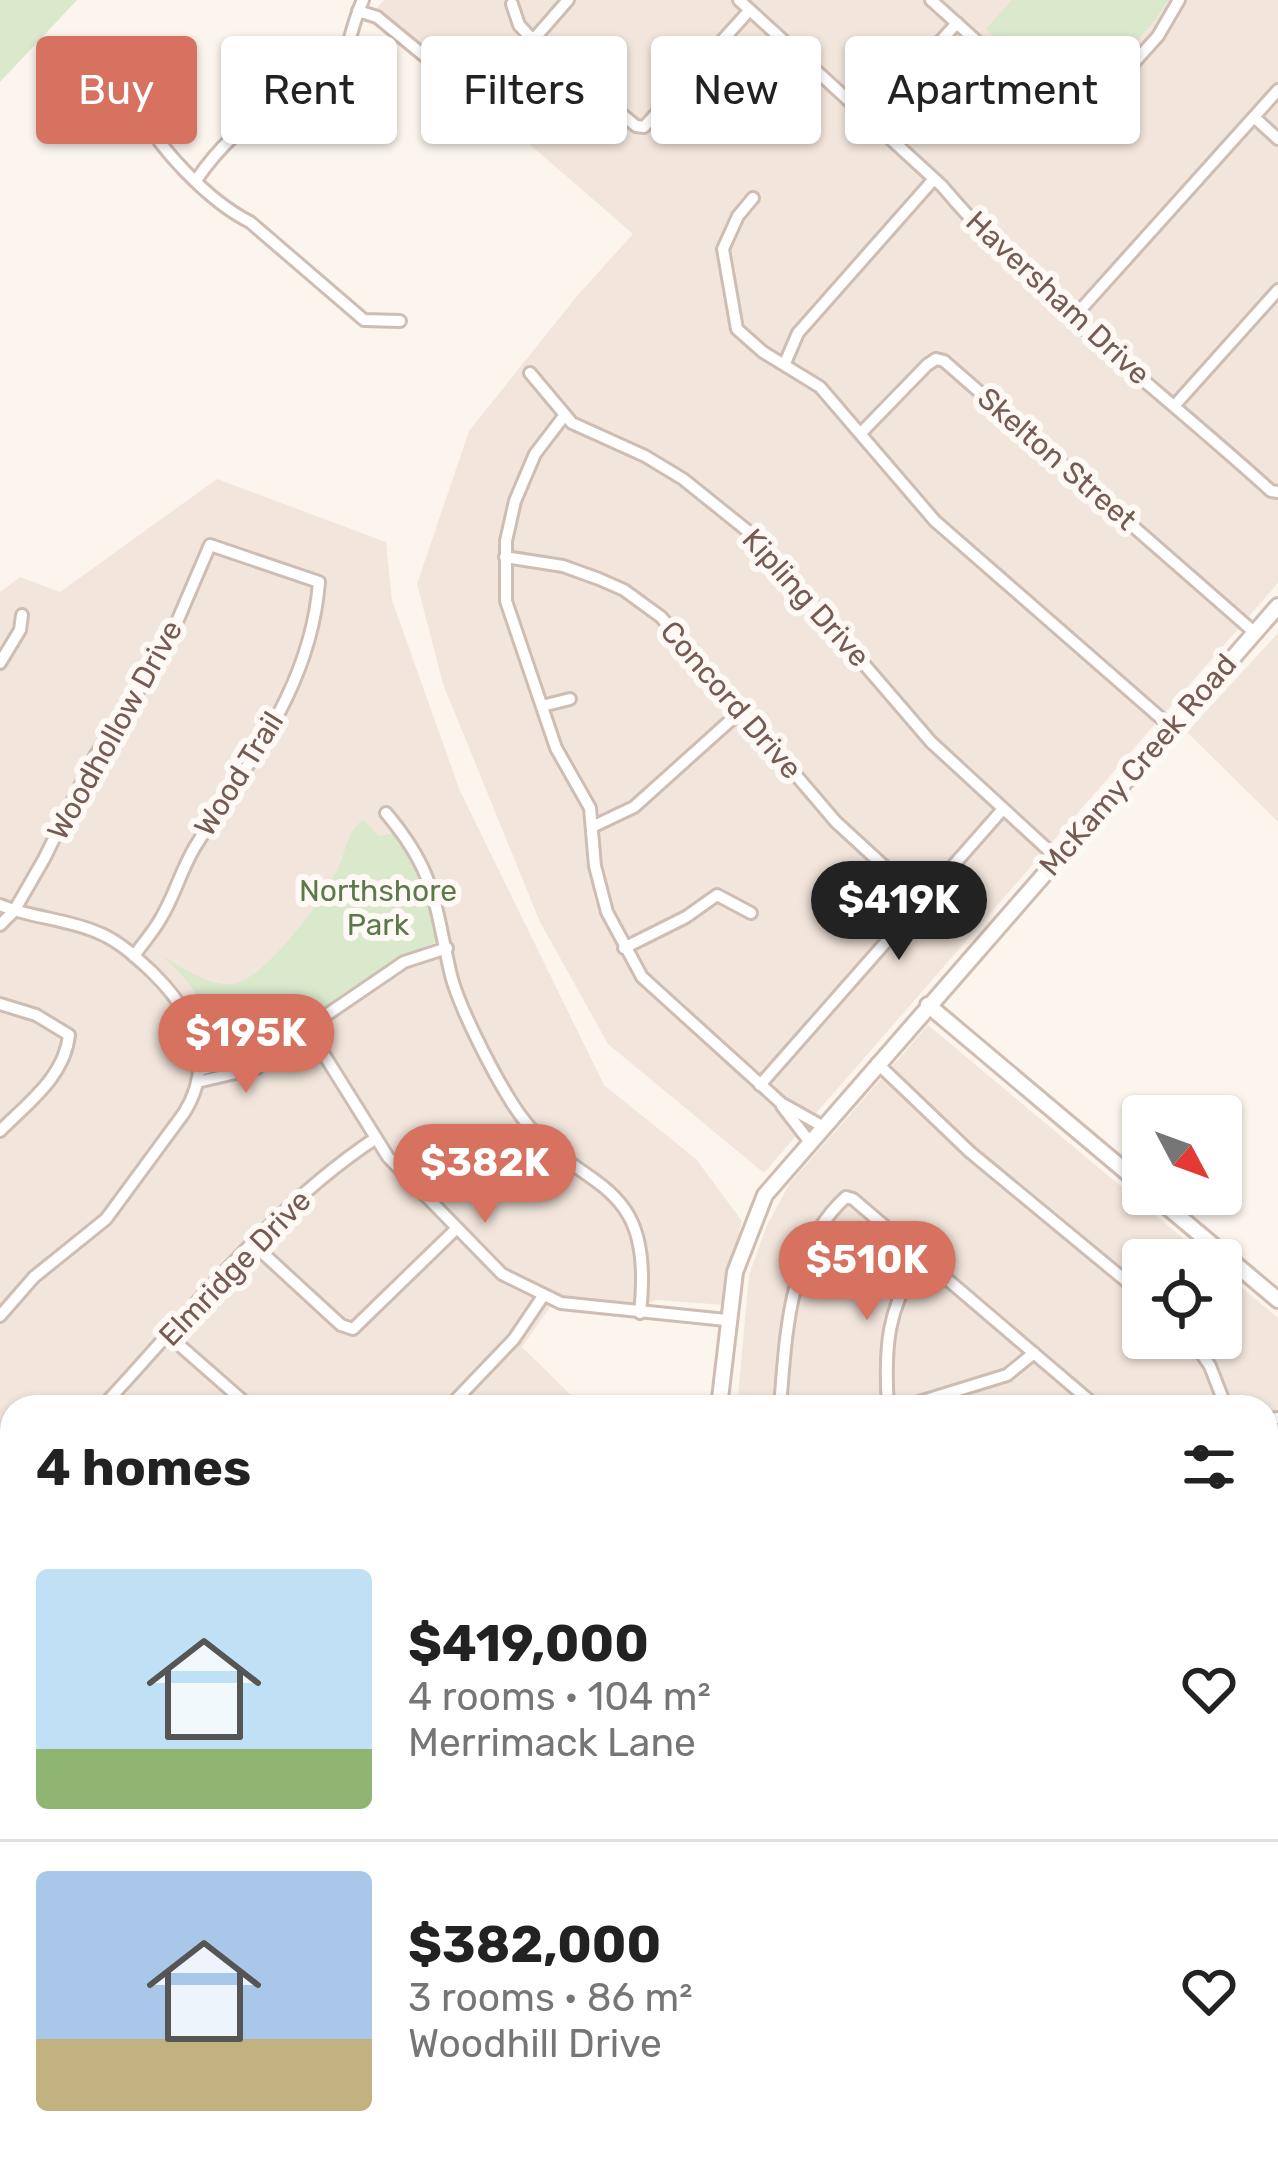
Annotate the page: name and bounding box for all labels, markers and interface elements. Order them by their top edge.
chip: Buy [36,36,197,144]
chip: Rent [221,36,397,144]
chip: Filters [421,36,627,144]
chip: New [651,36,821,144]
chip: Apartment [845,36,1140,144]
street label: Haversham Drive [959,204,1157,392]
street label: Skelton Street [970,380,1144,538]
street label: Kipling Drive [735,522,877,674]
street label: Woodhollow Drive [40,614,190,846]
street label: Concord Drive [653,614,809,786]
street label: McKamy Creek Road [1032,647,1244,883]
street label: Wood Trail [187,705,291,843]
pin: $419K [815,861,983,963]
park label: Northshore Park [299,873,457,943]
text: $419K [838,877,960,923]
pin: $195K [162,994,330,1096]
text: $195K [185,1010,307,1056]
north arrow [1122,1095,1242,1215]
map controls [1122,1095,1242,1359]
pin: $382K [401,1124,569,1226]
text: $382K [420,1140,550,1186]
street label: Elmridge Drive [152,1183,318,1353]
pin: $510K [783,1221,951,1323]
text: $510K [806,1237,928,1283]
button: locate [1122,1239,1242,1359]
icon: filters [1176,1434,1242,1500]
text: 4 homes [36,1437,251,1498]
text: $419,000 [408,1613,649,1674]
icon: home [132,1617,276,1761]
icon: heart [1176,1656,1242,1722]
text: 4 rooms · 104 m² [408,1674,711,1720]
text: Merrimack Lane [408,1720,696,1766]
text: $382,000 [408,1914,661,1975]
icon: home [132,1919,276,2063]
icon: heart [1176,1958,1242,2024]
text: 3 rooms · 86 m² [408,1975,693,2021]
text: Woodhill Drive [408,2021,662,2067]

